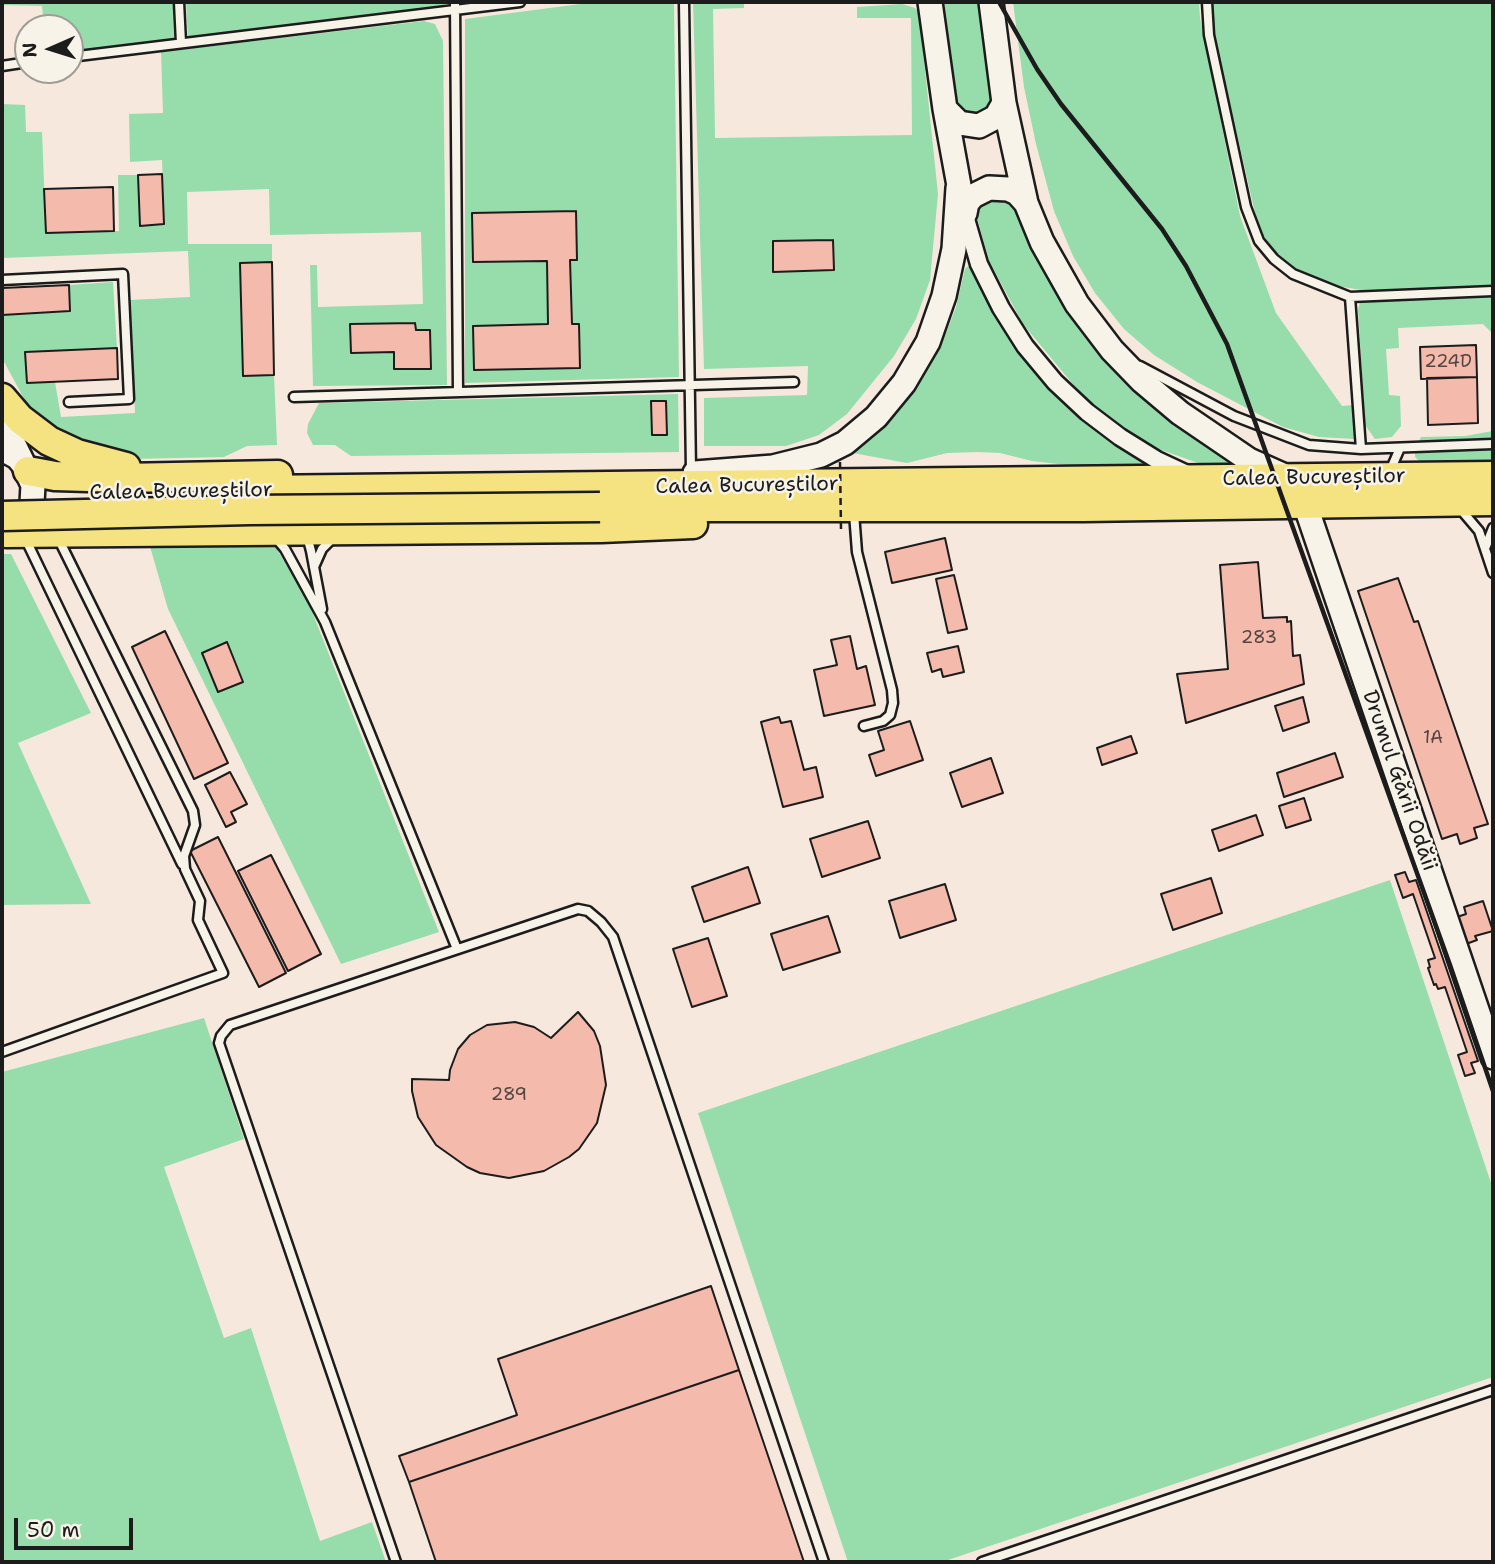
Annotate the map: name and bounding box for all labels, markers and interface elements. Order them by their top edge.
north arrow [14,14,84,84]
text: N [17,42,42,58]
house number: 224D [1424,351,1472,373]
street label: Calea Bucureștilor [1222,464,1406,492]
street label: Calea Bucureștilor [655,472,839,500]
street label: Calea Bucureștilor [89,478,273,506]
house number: 283 [1241,627,1277,649]
street label: Drumul Gării Odăii [1356,687,1442,875]
house number: 1A [1423,727,1443,749]
house number: 289 [491,1084,527,1106]
scale bar [18,1504,136,1548]
text: 50 m [27,1516,80,1544]

